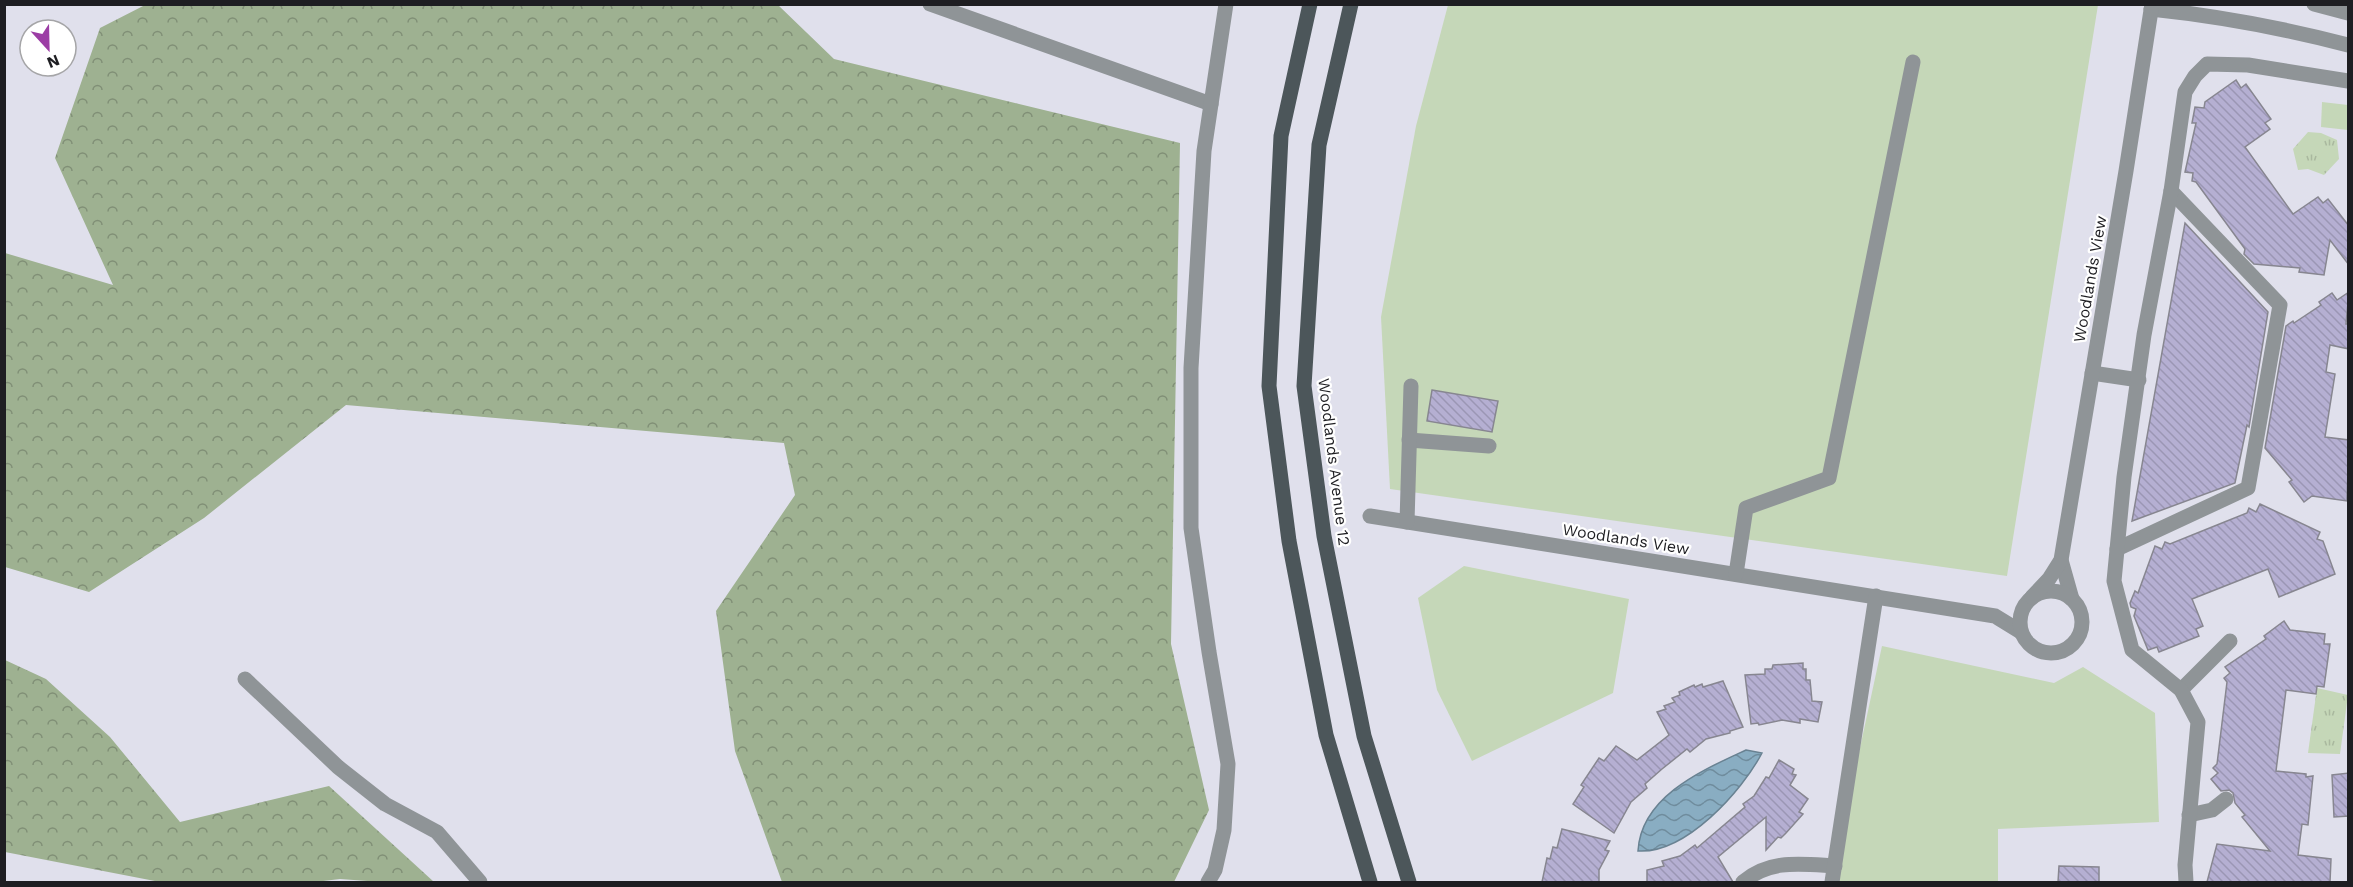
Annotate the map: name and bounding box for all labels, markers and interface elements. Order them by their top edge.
north arrow [18,18,78,78]
text: N [44,50,62,72]
street label: Woodlands View [2070,214,2110,344]
street label: Woodlands Avenue 12 [1314,377,1354,547]
street label: Woodlands View [1561,520,1691,558]

